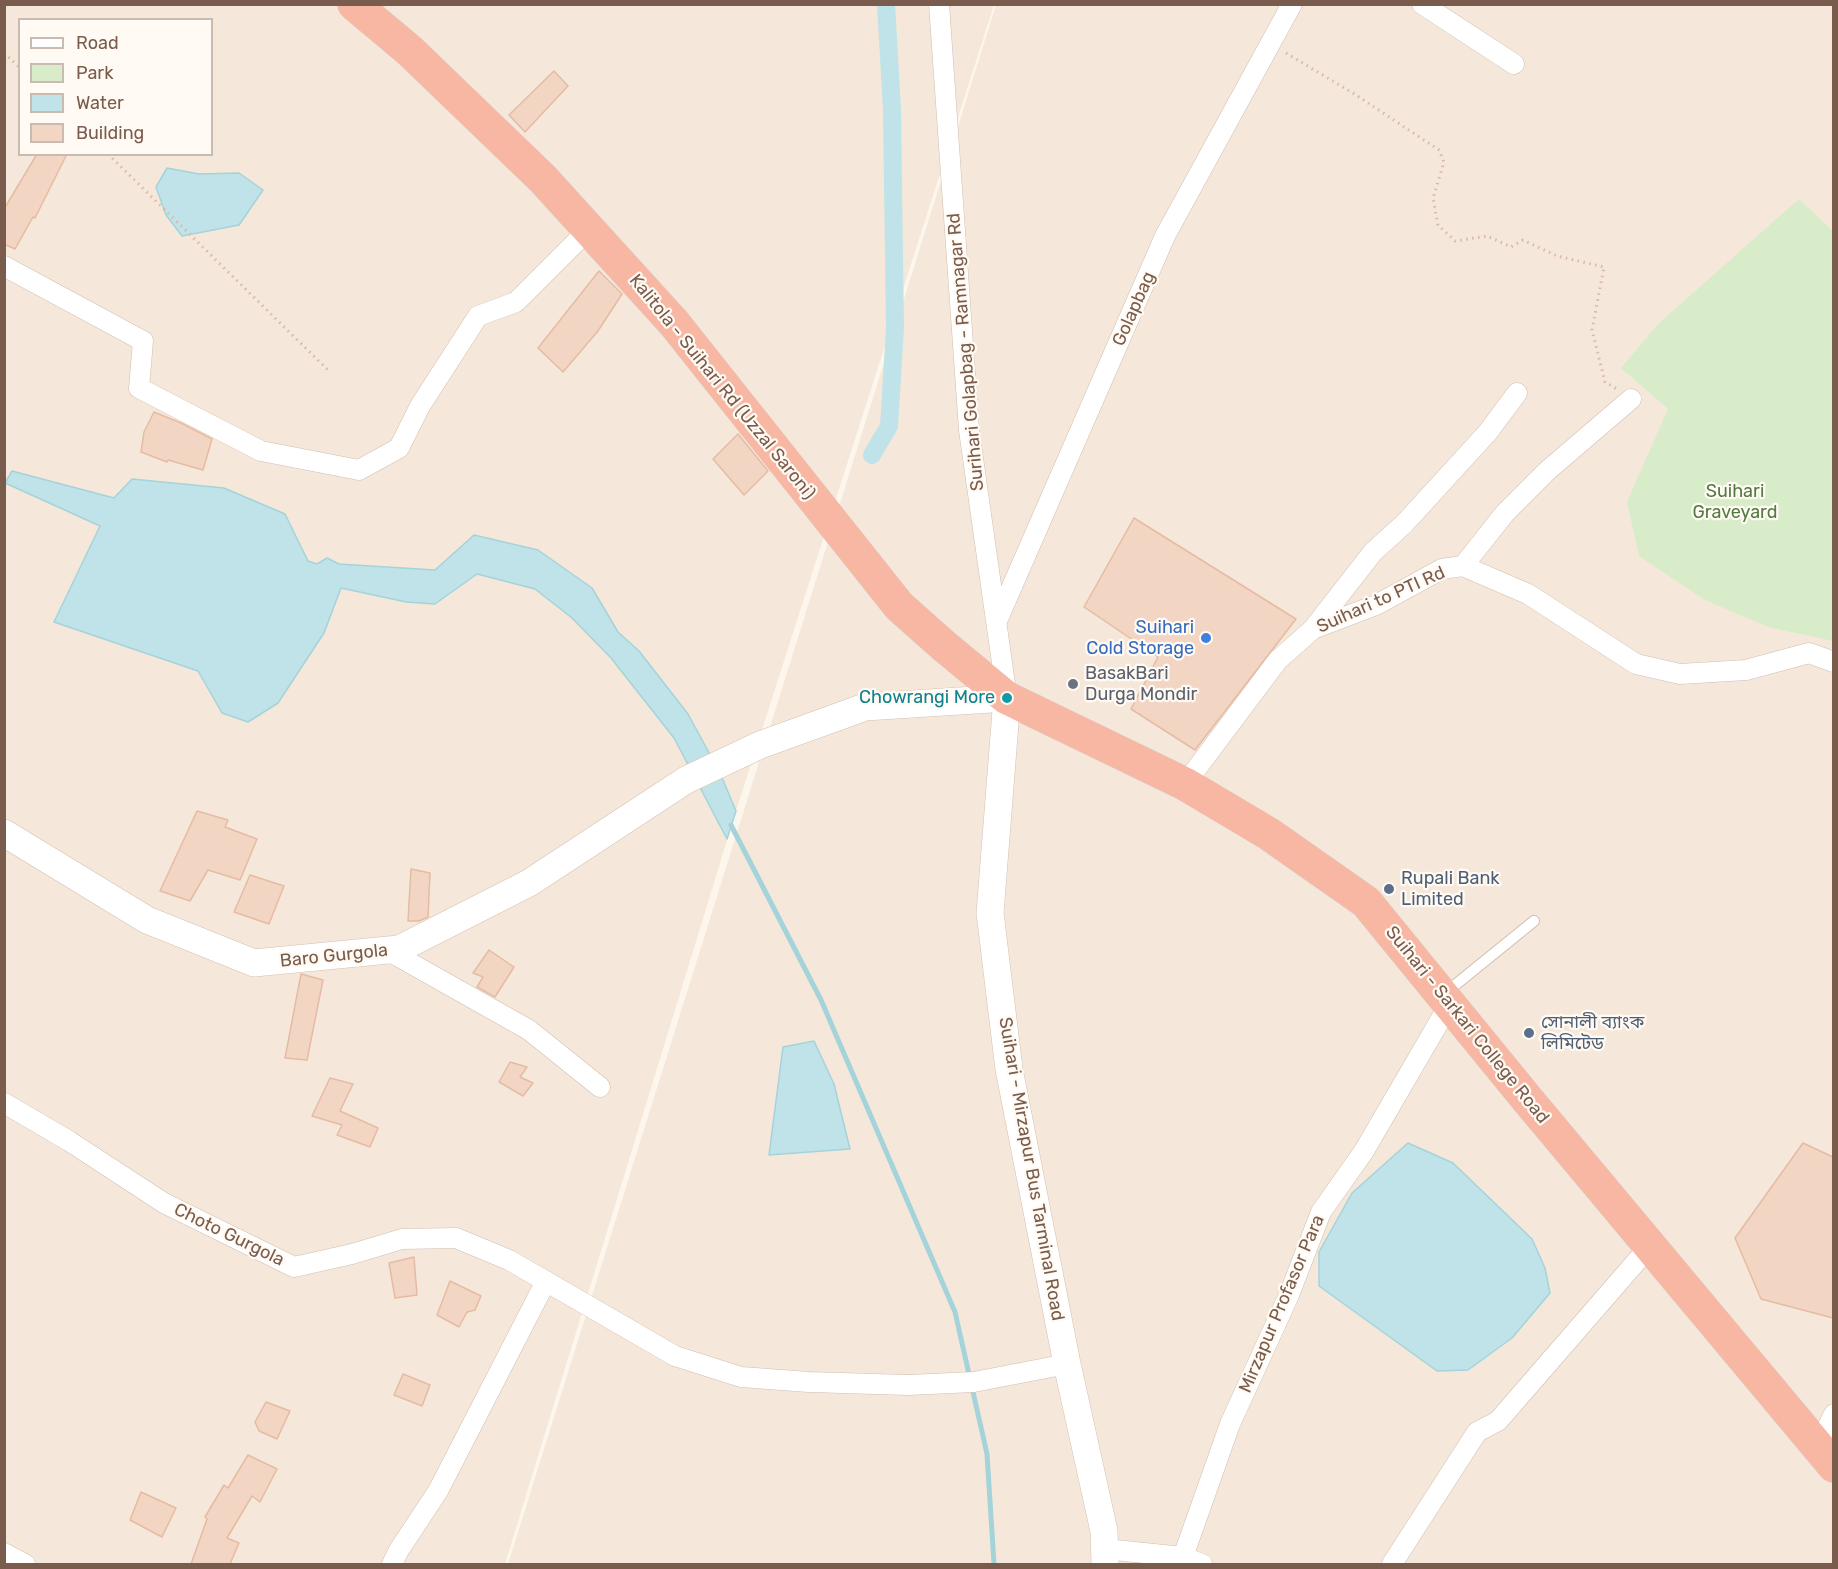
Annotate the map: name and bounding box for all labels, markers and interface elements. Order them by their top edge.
legend [18,18,213,156]
text: Road [76,32,119,54]
text: Park [76,62,113,84]
text: Water [76,92,124,114]
text: Building [76,122,144,144]
street label: Surihari Golapbag - Ramnagar Rd [943,212,989,492]
street label: Golapbag [1108,269,1160,349]
street label: Kalitola - Suihari Rd (Uzzal Saroni) [624,270,820,504]
park label: Suihari Graveyard [1693,481,1777,524]
street label: Suihari to PTI Rd [1313,562,1449,638]
place label: Suihari Cold Storage [1086,617,1194,660]
marker: Suihari Cold Storage [1199,631,1213,645]
place label: BasakBari Durga Mondir [1085,663,1197,706]
marker: BasakBari Durga Mondir [1066,677,1080,691]
place label: Chowrangi More [859,687,995,709]
marker: Chowrangi More [1000,691,1014,705]
place label: Rupali Bank Limited [1401,868,1500,910]
marker: Rupali Bank Limited [1382,882,1396,896]
street label: Suihari - Sarkari College Road [1381,922,1553,1128]
street label: Baro Gurgola [279,940,389,972]
place label: সোনালী ব্যাংক লিমিটেড [1541,1012,1644,1054]
street label: Suihari - Mirzapur Bus Tarminal Road [994,1015,1068,1323]
marker: সোনালী ব্যাংক লিমিটেড [1522,1026,1536,1040]
street label: Choto Gurgola [170,1199,288,1271]
street label: Mirzapur Profasor Para [1235,1212,1329,1396]

